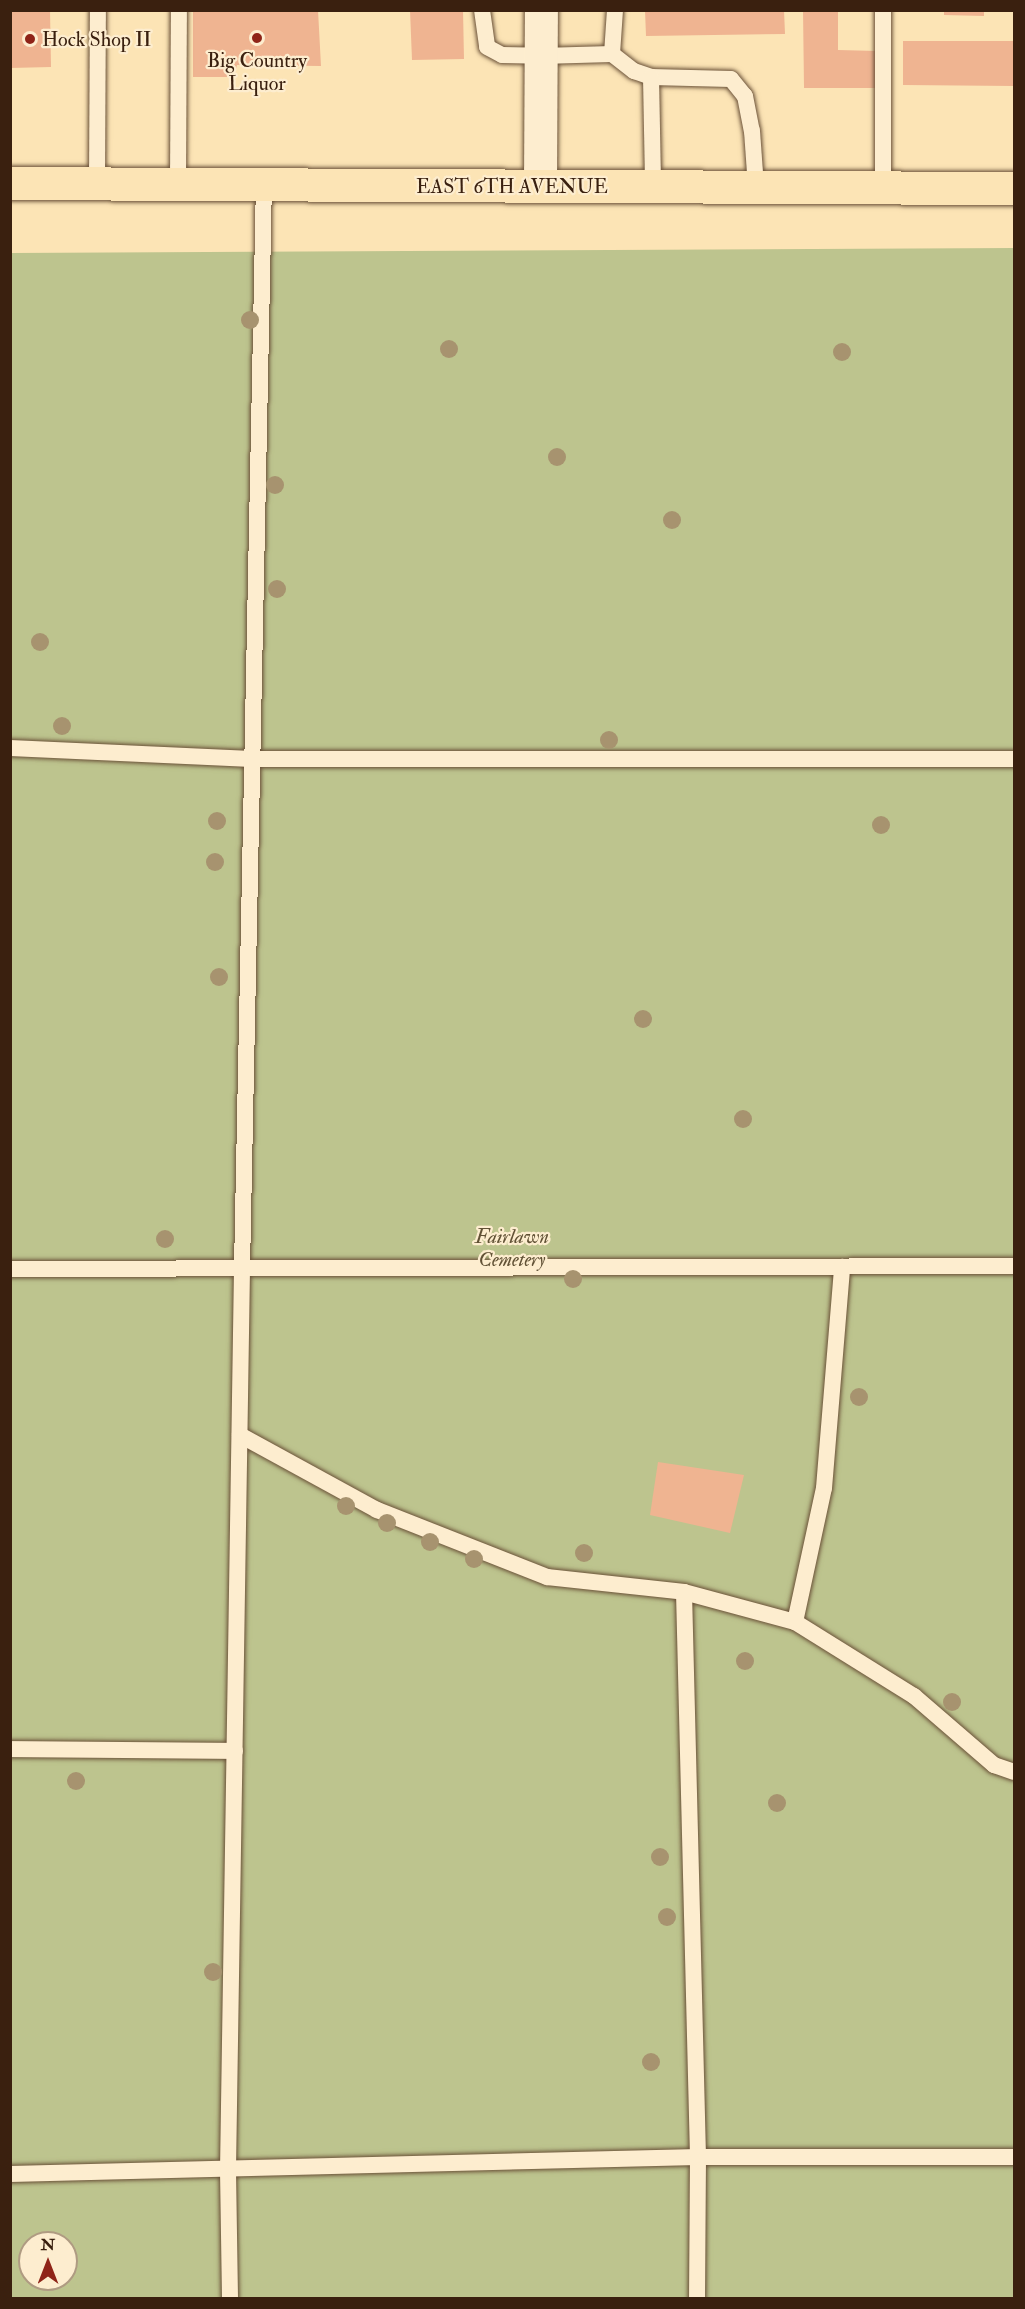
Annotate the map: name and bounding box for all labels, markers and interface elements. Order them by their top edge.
place label: Hock Shop II [42,27,151,51]
marker: Big Country Liquor [250,31,264,45]
marker: Hock Shop II [23,32,37,46]
place label: Big Country Liquor [207,48,307,95]
street label: EAST 6TH AVENUE [416,174,608,198]
park label: Fairlawn Cemetery [475,1224,549,1271]
north arrow [18,2231,78,2291]
text: N [41,2235,55,2255]

